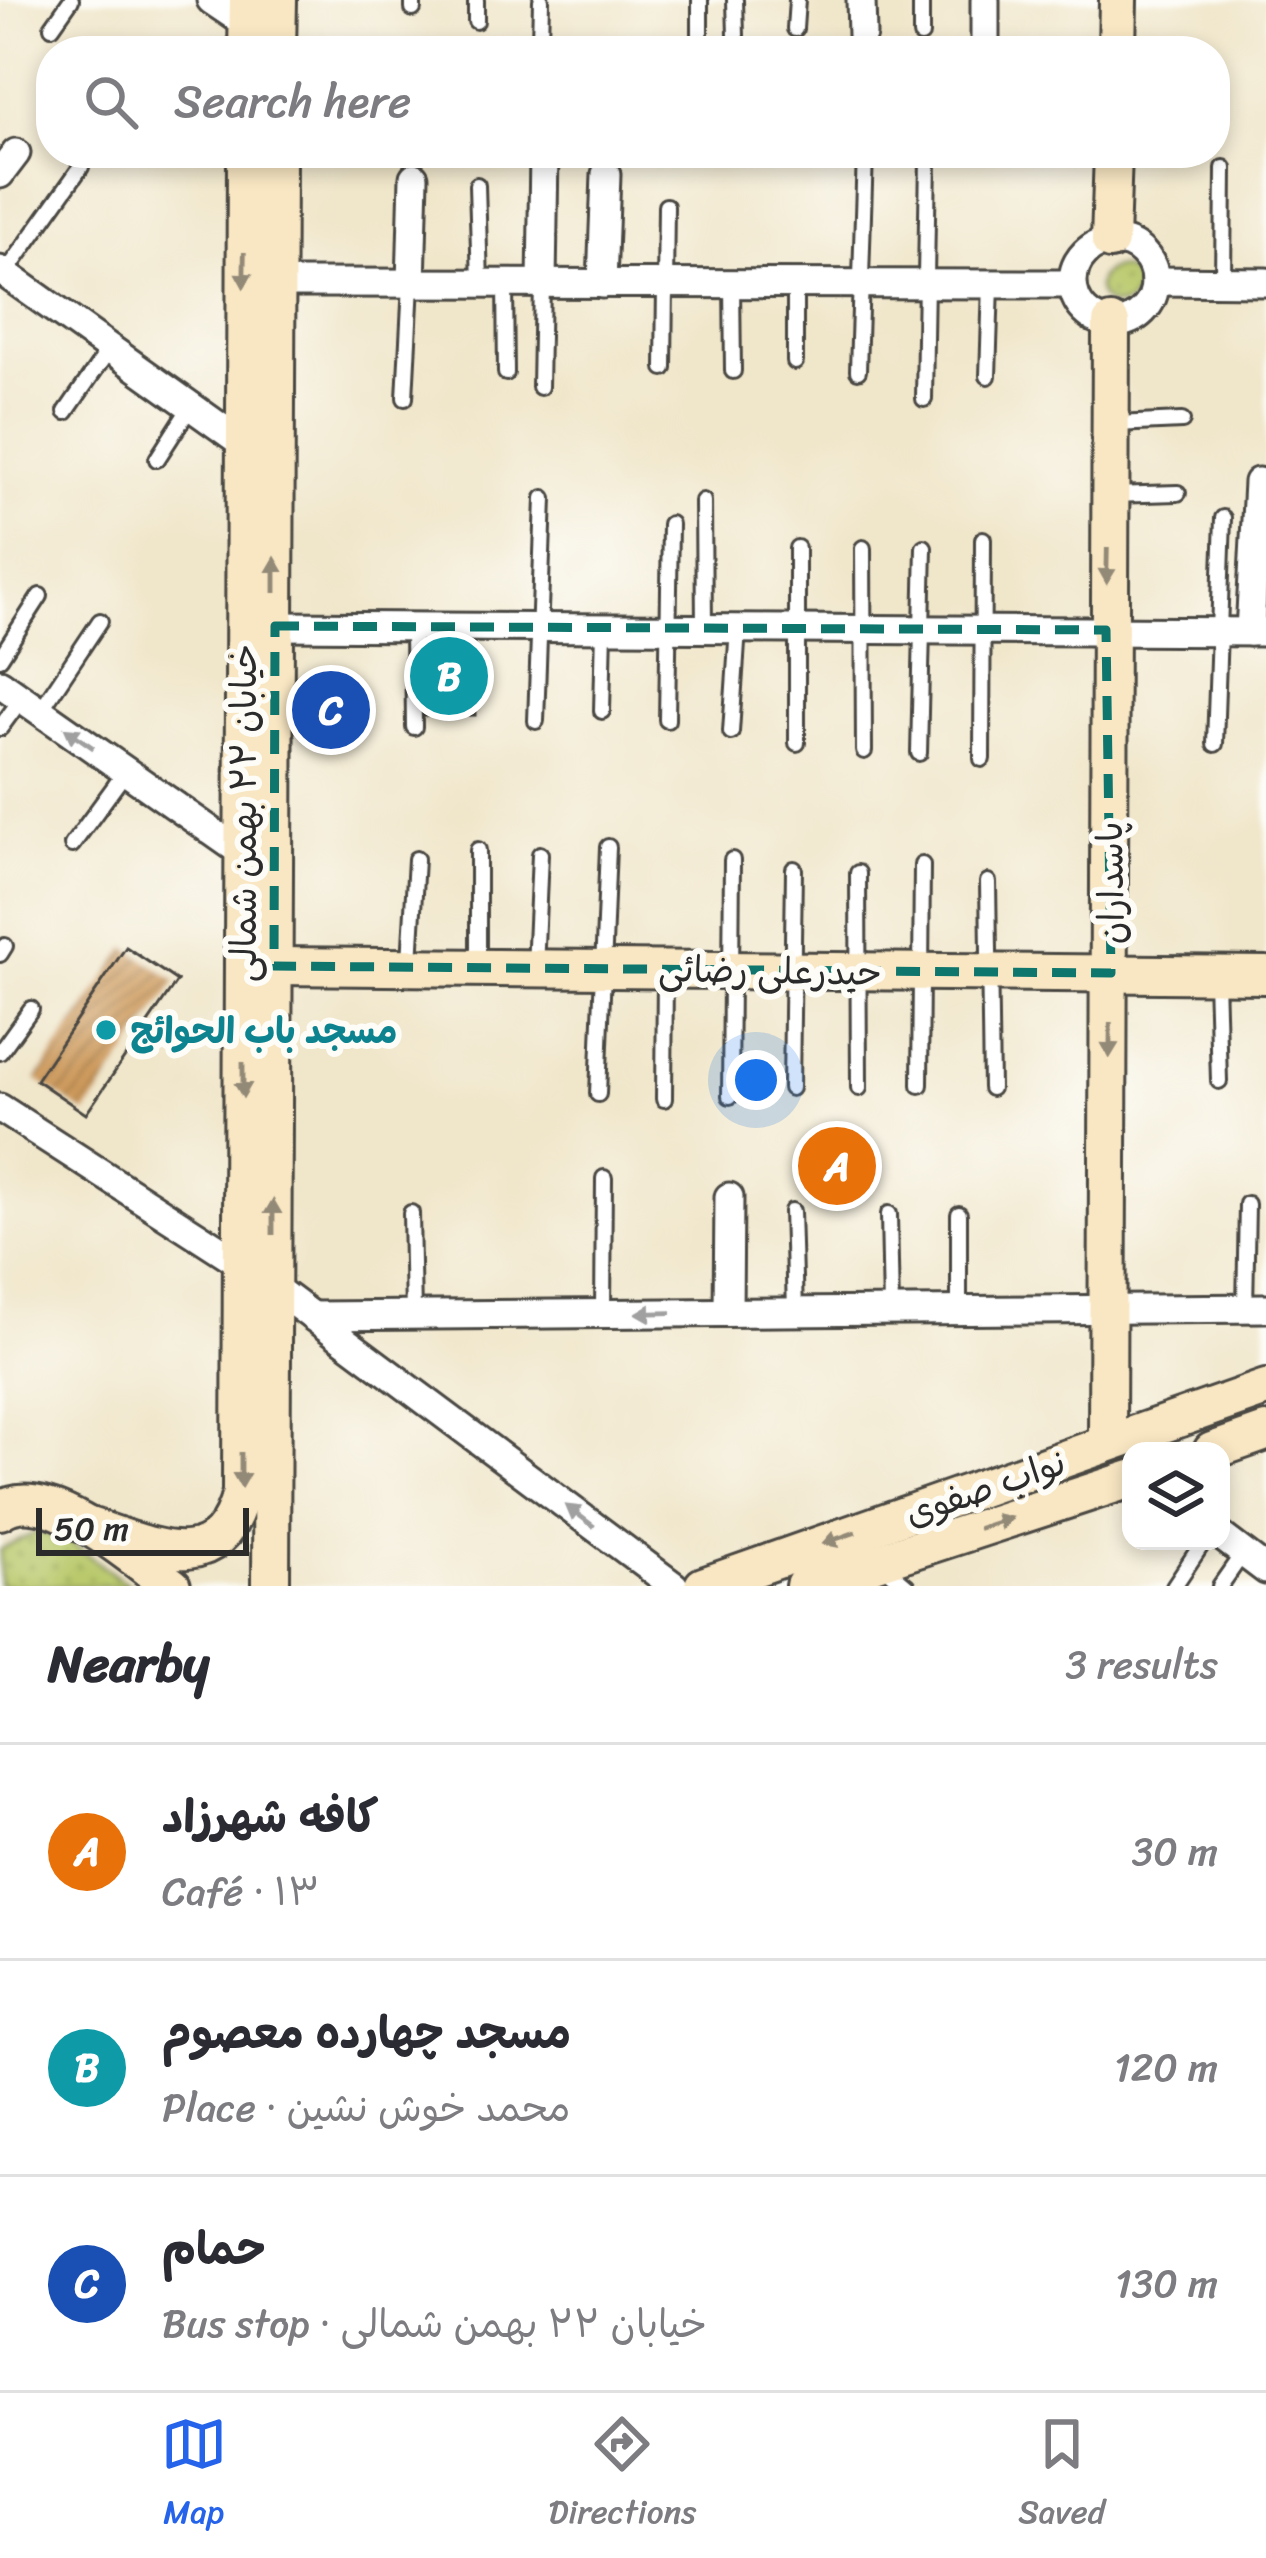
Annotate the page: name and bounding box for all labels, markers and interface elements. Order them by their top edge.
search box [36,36,1230,168]
text: Search here [174,62,411,142]
icon: search [78,69,144,135]
one-way arrow [234,252,254,290]
one-way arrow [1098,548,1117,586]
one-way arrow [266,555,285,593]
pin: B [410,631,488,721]
street label: خیابان ۲۲ بهمن شمالی [212,644,276,982]
pin: C [292,665,370,755]
one-way arrow [63,727,95,750]
street label: پاسداران [1078,821,1144,945]
street label: حیدرعلی رضائی [658,937,882,1005]
place label: مسجد باب الحوائج [130,999,397,1063]
marker: مسجد باب الحوائج [93,1017,119,1043]
one-way arrow [1100,1022,1120,1060]
your location [726,1050,786,1110]
one-way arrow [233,1062,253,1100]
pin: A [798,1121,876,1211]
one-way arrow [263,1197,283,1235]
one-way arrow [634,1303,672,1323]
street label: نواب صفوی [896,1431,1075,1545]
map controls [1122,1442,1230,1550]
button: layers [1122,1442,1230,1550]
one-way arrow [231,1452,251,1490]
text: 50 m [54,1500,129,1558]
scale bar [36,1502,249,1555]
one-way arrow [564,1505,596,1529]
one-way arrow [977,1513,1014,1532]
one-way arrow [820,1530,856,1548]
text: Nearby [48,1619,209,1709]
text: 3 results [1065,1630,1218,1699]
text: کافه شهرزاد [162,1777,378,1857]
text: A [74,1817,100,1886]
text: 30 m [1132,1817,1218,1886]
text: Café · ۱۳ [162,1857,320,1926]
text: مسجد چهارده معصوم [162,1993,571,2073]
text: B [75,2033,99,2102]
text: 120 m [1114,2033,1218,2102]
text: Place · محمد خوش نشین [162,2073,570,2142]
text: حمام [162,2209,265,2289]
text: C [75,2249,99,2318]
text: 130 m [1115,2249,1218,2318]
text: Bus stop · خیابان ۲۲ بهمن شمالی [162,2289,707,2358]
tab: Map [161,2411,227,2541]
tab: Directions [549,2411,696,2541]
tab: Saved [1018,2411,1105,2541]

